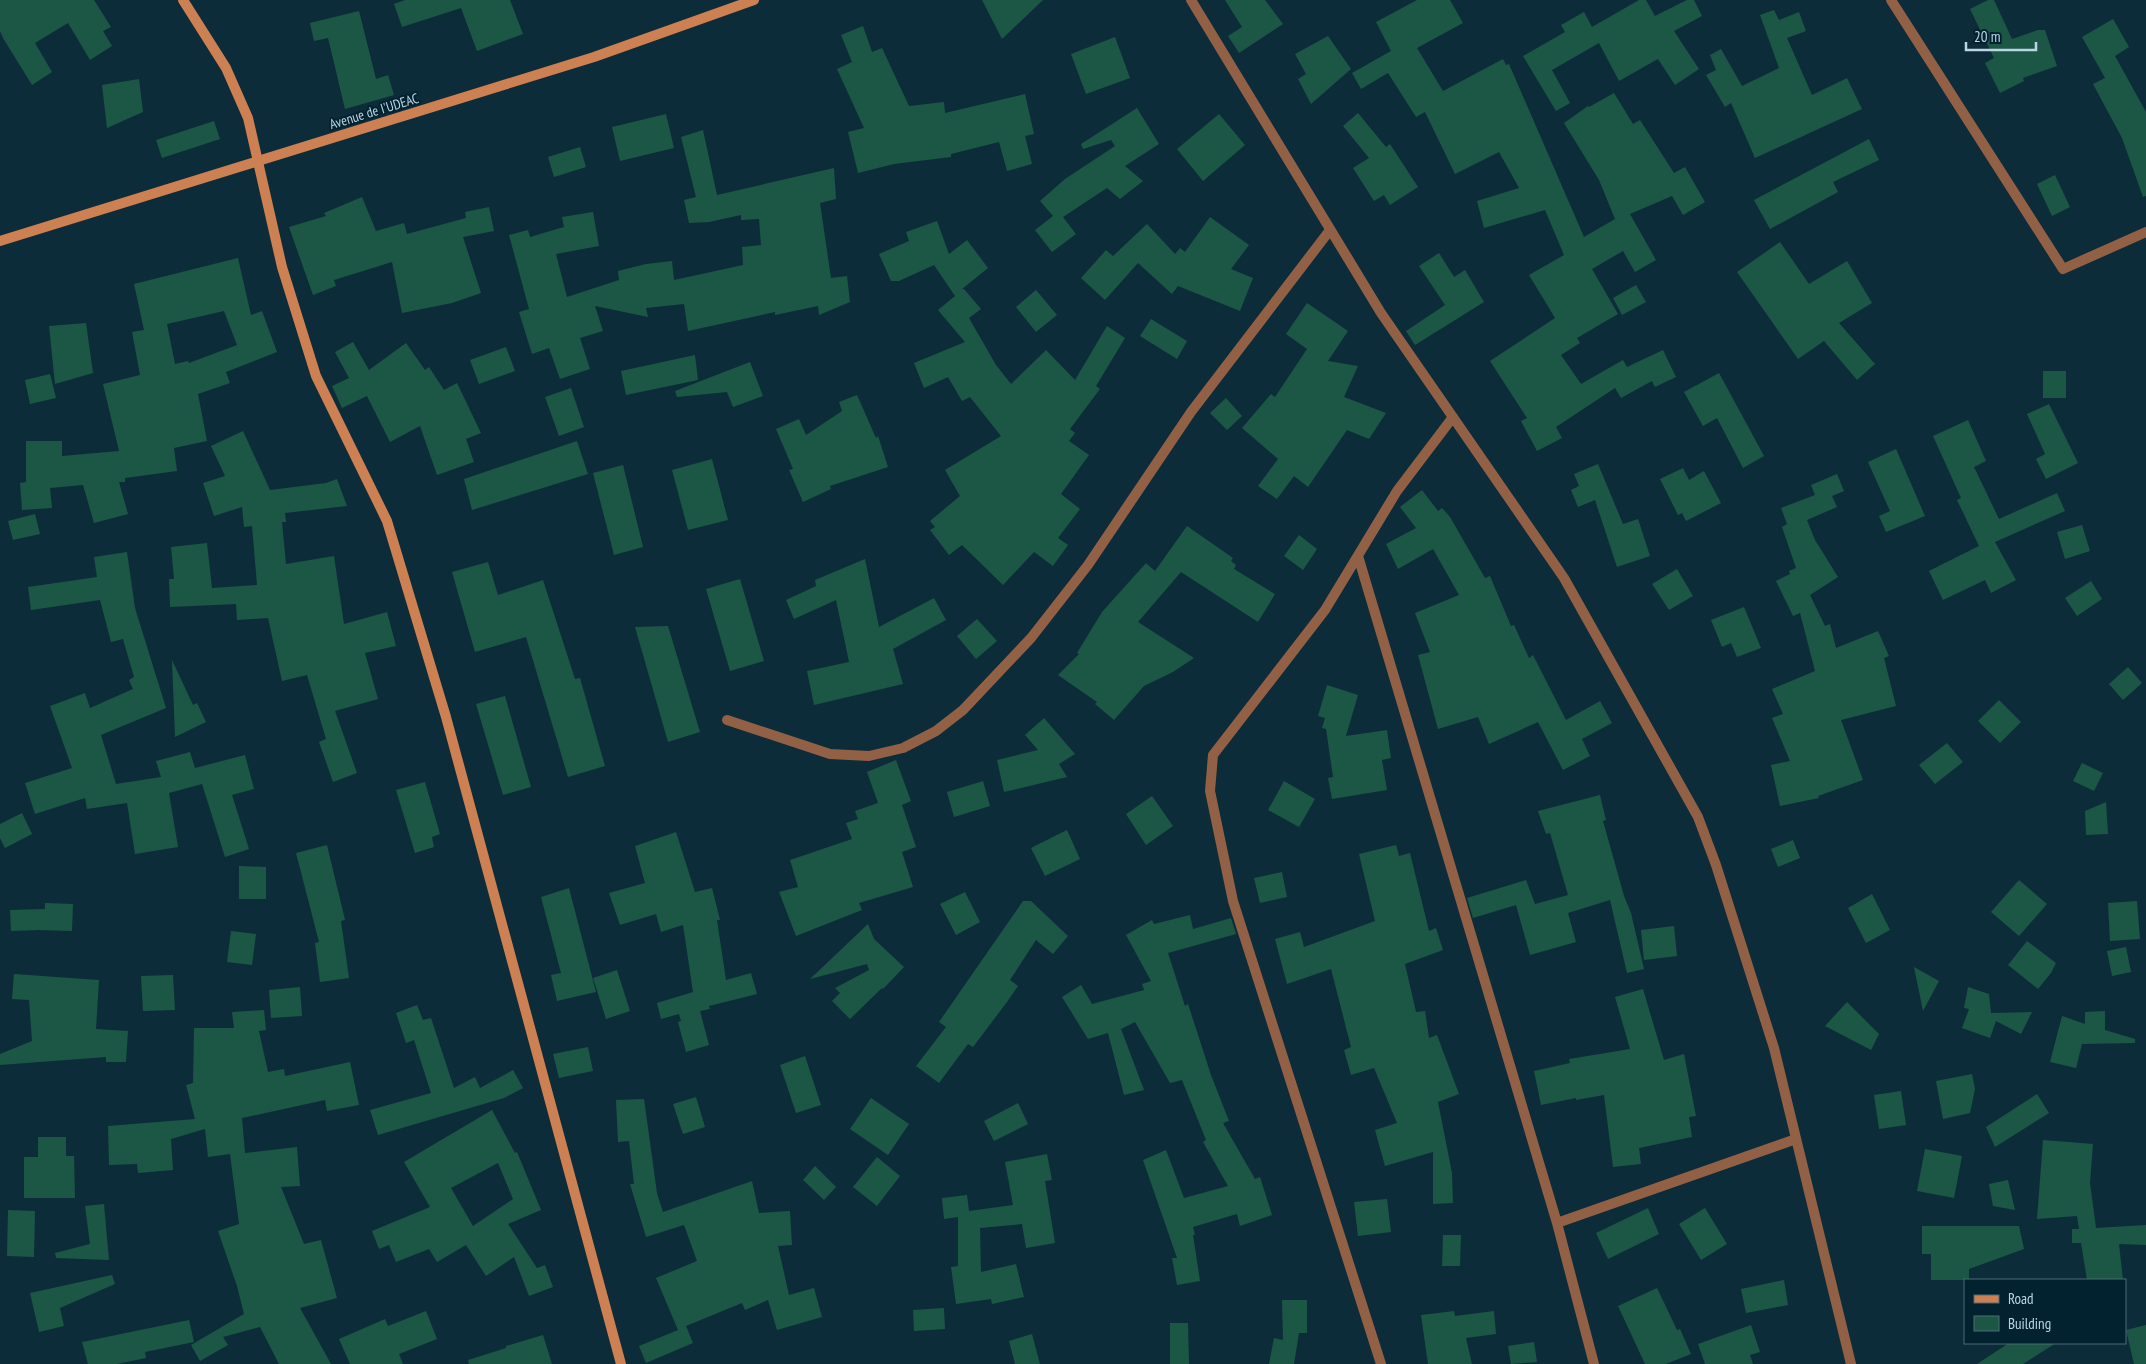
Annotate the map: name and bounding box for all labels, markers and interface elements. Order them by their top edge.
scale bar [1966,20,2036,52]
text: 20 m [1974,27,2000,46]
street label: Avenue de I'UDEAC [327,89,421,133]
legend [1964,1279,2126,1344]
text: Road [2008,1289,2034,1308]
text: Building [2008,1314,2051,1333]

